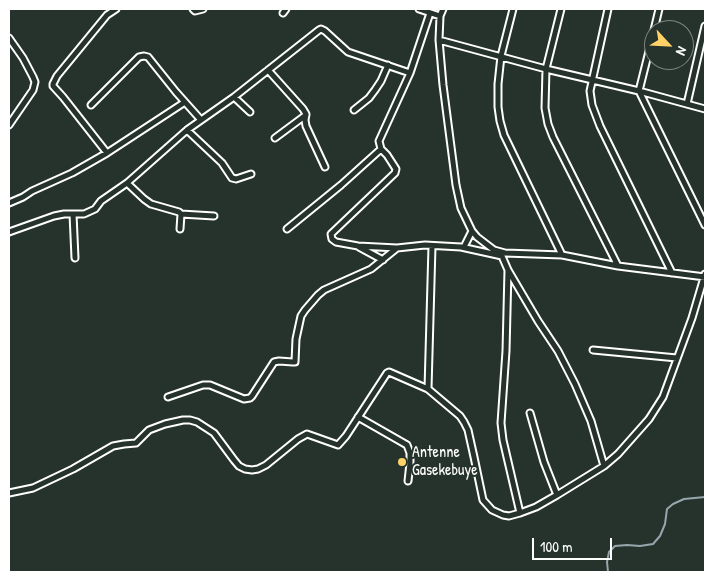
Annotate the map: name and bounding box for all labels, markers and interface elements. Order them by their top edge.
north arrow [644,20,694,70]
text: N [672,44,692,59]
place label: Antenne Gasekebuye [412,443,478,481]
marker: Antenne Gasekebuye [396,456,408,468]
scale bar [534,528,614,560]
text: 100 m [540,536,573,557]

